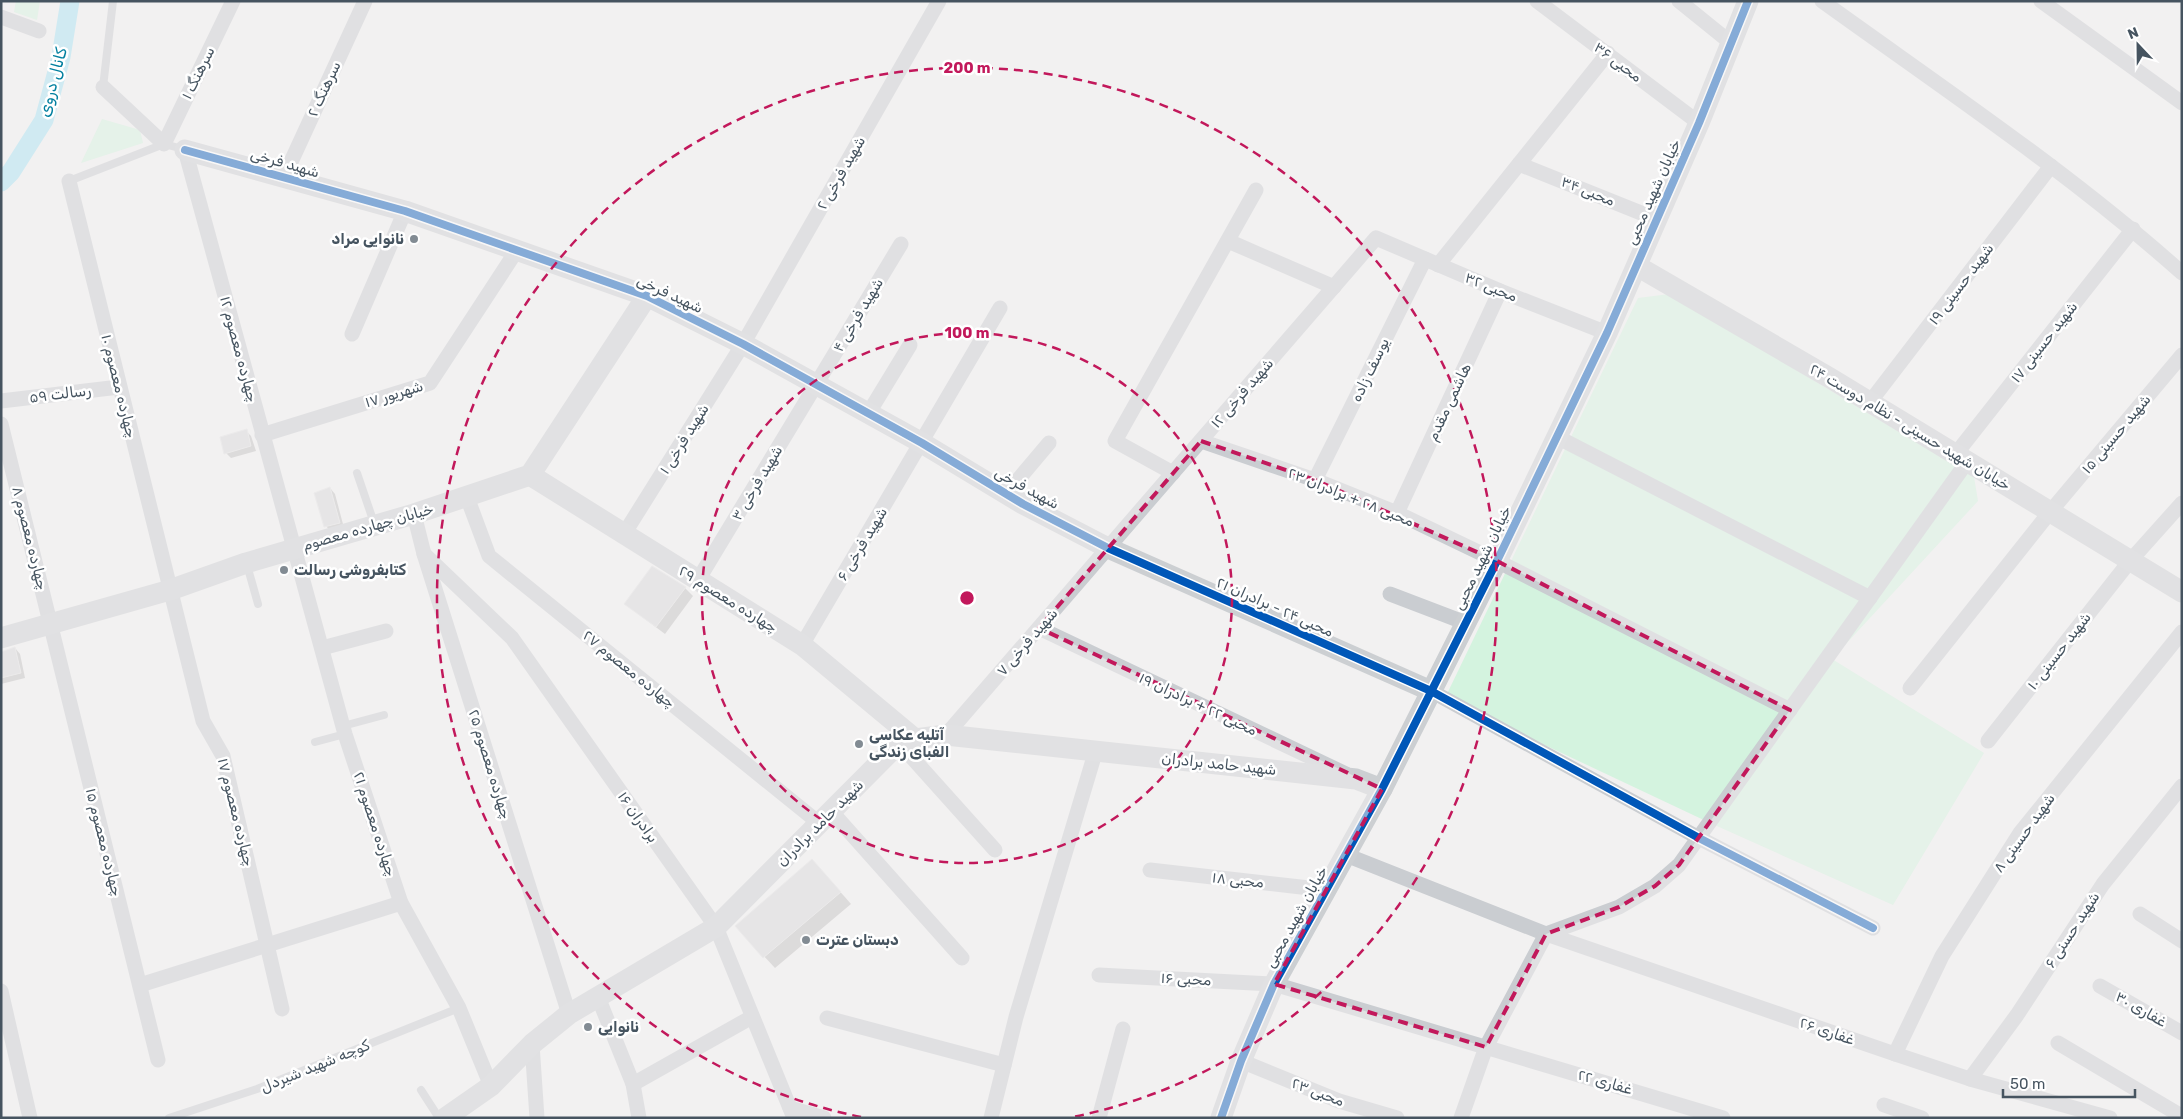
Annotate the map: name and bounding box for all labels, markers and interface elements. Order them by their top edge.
north arrow [2113,20,2163,70]
text: N [2125,24,2141,43]
street label: محبی ۳۶ [1590,38,1646,86]
street label: سرهنگ ۱ [178,44,218,102]
water label: کانال دروی [34,45,72,119]
street label: سرهنگ ۲ [303,58,345,120]
text: 200 m [943,59,991,77]
street label: شهید فرخی ۲ [813,133,869,213]
street label: خیابان شهید محبی [1622,136,1684,248]
street label: شهید فرخی [248,145,322,181]
street label: محبی ۳۴ [1559,172,1617,210]
place label: نانوایی مراد [332,230,404,248]
marker: نانوایی مراد [408,233,420,245]
street label: شهید حسینی ۱۹ [1924,240,1998,328]
street label: محبی ۳۲ [1462,268,1520,306]
street label: شهید فرخی [634,271,706,317]
street label: شهید فرخی ۴ [829,275,887,355]
street label: چهارده معصوم ۱۲ [215,294,262,404]
street label: شهید حسینی ۱۷ [2007,298,2081,386]
text: 100 m [945,324,989,342]
street label: چهارده معصوم ۱۰ [96,332,141,440]
street label: یوسف زاده [1347,335,1393,405]
street label: شهید فرخی ۱۲ [1207,354,1277,432]
street label: هاشمی مقدم [1423,360,1476,444]
street label: خیابان شهید حسینی - نظام دوست ۲۴ [1806,360,2014,495]
street label: ۱۷ شهریور [363,377,425,411]
street label: رسالت ۵۹ [28,381,92,407]
street label: شهید حسینی ۱۵ [2078,391,2154,477]
street label: شهید فرخی ۱ [655,401,713,477]
street label: شهید فرخی ۳ [728,442,786,524]
street label: شهید فرخی [992,463,1062,513]
street label: محبی ۲۸ + برادران ۲۳ [1285,463,1417,531]
street label: چهارده معصوم ۸ [7,484,52,592]
street label: خیابان چهارده معصوم [301,500,436,555]
street label: خیابان شهید محبی [1449,503,1515,613]
street label: شهید فرخی ۶ [833,504,891,584]
place label: کتابفروشی رسالت [294,561,407,579]
street label: چهارده معصوم ۲۹ [675,561,781,637]
marker: کتابفروشی رسالت [278,564,290,576]
street label: محبی ۲۴ - برادران ۲۱ [1214,573,1336,641]
centre of rings [958,589,976,607]
street label: شهید فرخی ۷ [993,604,1061,680]
street label: شهید حسینی ۱۰ [2023,609,2095,693]
street label: چهارده معصوم ۲۷ [579,626,679,713]
street label: محبی ۲۲ + برادران ۱۹ [1136,669,1260,739]
street label: چهارده معصوم ۲۵ [464,707,515,821]
place label: آتلیه عکاسی الفبای زندگی [869,726,949,761]
marker: آتلیه عکاسی الفبای زندگی [853,738,865,750]
street label: شهید حامد برادران [1161,749,1277,779]
street label: چهارده معصوم ۱۷ [213,756,258,868]
street label: چهارده معصوم ۲۱ [349,769,400,879]
street label: شهید حامد برادران [773,776,867,870]
street label: چهارده معصوم ۱۵ [81,786,126,898]
street label: برادران ۱۶ [614,788,662,846]
street label: شهید حسینی ۸ [1989,790,2059,876]
street label: خیابان شهید محبی [1261,863,1331,971]
street label: محبی ۱۸ [1211,868,1265,892]
street label: شهید حسنی ۶ [2041,888,2103,972]
place label: دبستان عترت [816,931,899,949]
marker: دبستان عترت [800,934,812,946]
street label: محبی ۱۶ [1160,969,1212,989]
street label: غفاری ۳۰ [2112,987,2170,1031]
street label: غفاری ۲۶ [1797,1013,1857,1049]
place label: نانوایی [598,1018,639,1036]
marker: نانوایی [582,1021,594,1033]
street label: کوچه شهید شیردل [258,1036,372,1096]
street label: غفاری ۲۲ [1576,1066,1634,1098]
scale bar [2003,1066,2136,1098]
street label: محبی ۲۳ [1289,1074,1347,1110]
text: 50 m [2010,1075,2045,1093]

